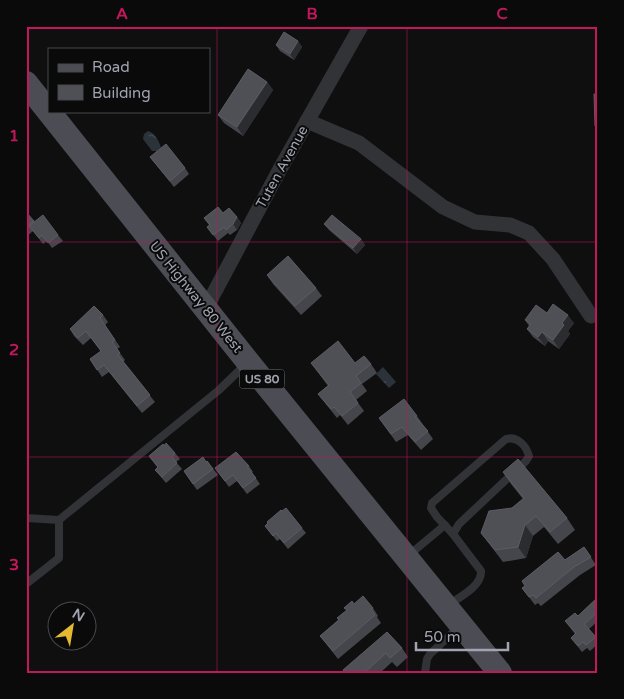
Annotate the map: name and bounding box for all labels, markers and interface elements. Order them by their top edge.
text: A [116,4,128,24]
text: B [306,4,318,24]
text: C [496,4,508,24]
legend [48,48,210,112]
text: Road [92,58,130,76]
text: Building [92,84,151,102]
street label: Tuten Avenue [252,123,312,211]
text: 1 [9,126,19,146]
street label: US Highway 80 West [146,238,247,357]
text: 2 [9,340,19,360]
road number: US 80 [240,369,284,388]
text: 3 [9,555,19,575]
north arrow [48,602,98,652]
text: N [69,605,88,625]
scale bar [416,619,509,651]
text: 50 m [424,628,461,646]

